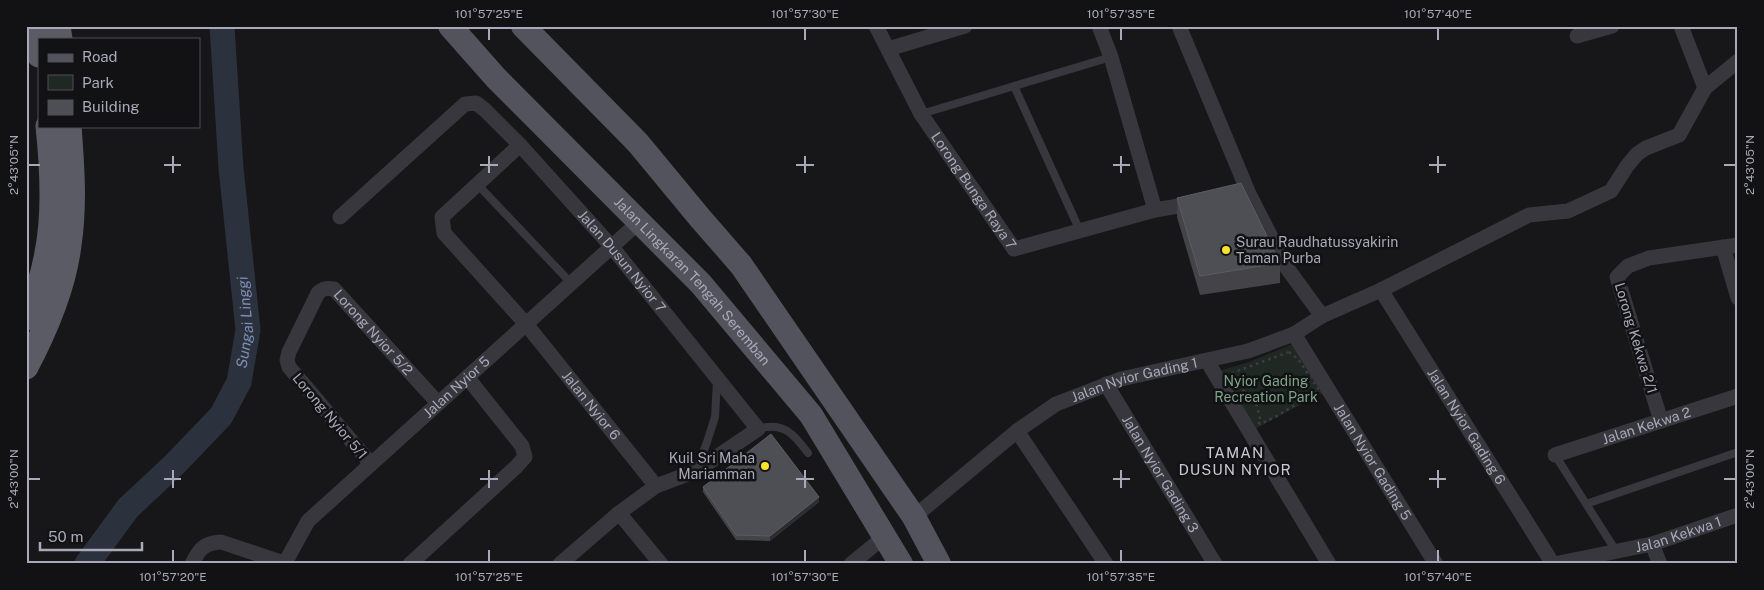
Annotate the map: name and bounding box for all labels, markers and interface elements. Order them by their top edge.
text: 101°57'25"E [455,7,523,21]
text: 101°57'30"E [771,7,839,21]
text: 101°57'35"E [1087,7,1155,21]
text: 101°57'40"E [1404,7,1472,21]
legend [38,38,200,128]
text: Road [82,48,118,65]
text: Park [82,74,114,91]
text: Building [82,98,140,115]
street label: Lorong Bunga Raya 7 [928,129,1020,252]
text: 2°43'05"N [7,135,21,195]
text: 2°43'05"N [1743,135,1757,195]
street label: Jalan Lingkaran Tengah Seremban [611,194,774,368]
street label: Jalan Dusun Nyior 7 [575,207,669,315]
place label: Surau Raudhatussyakirin Taman Purba [1236,234,1398,266]
marker: Surau Raudhatussyakirin Taman Purba [1220,244,1232,256]
water label: Sungai Linggi [233,275,256,370]
street label: Lorong Kekwa 2/1 [1612,281,1660,395]
street label: Lorong Nyior 5/2 [330,286,416,378]
street label: Jalan Nyior 5 [420,353,493,421]
street label: Jalan Nyior Gading 1 [1069,354,1199,405]
street label: Jalan Nyior Gading 6 [1424,365,1509,488]
street label: Jalan Nyior 6 [559,368,624,443]
street label: Lorong Nyior 5/1 [289,370,371,462]
park label: Nyior Gading Recreation Park [1214,373,1318,405]
street label: Jalan Nyior Gading 5 [1331,400,1415,523]
street label: Jalan Kekwa 2 [1600,404,1693,447]
street label: Jalan Nyior Gading 3 [1119,412,1202,535]
district label: TAMAN DUSUN NYIOR [1178,444,1292,478]
text: 2°43'00"N [7,449,21,509]
text: 2°43'00"N [1743,449,1757,509]
place label: Kuil Sri Maha Mariamman [669,450,755,482]
marker: Kuil Sri Maha Mariamman [759,460,771,472]
street label: Jalan Kekwa 1 [1634,513,1723,555]
scale bar [40,520,142,552]
text: 50 m [48,528,83,545]
text: 101°57'20"E [139,570,207,584]
text: 101°57'25"E [455,570,523,584]
text: 101°57'30"E [771,570,839,584]
text: 101°57'35"E [1087,570,1155,584]
text: 101°57'40"E [1404,570,1472,584]

